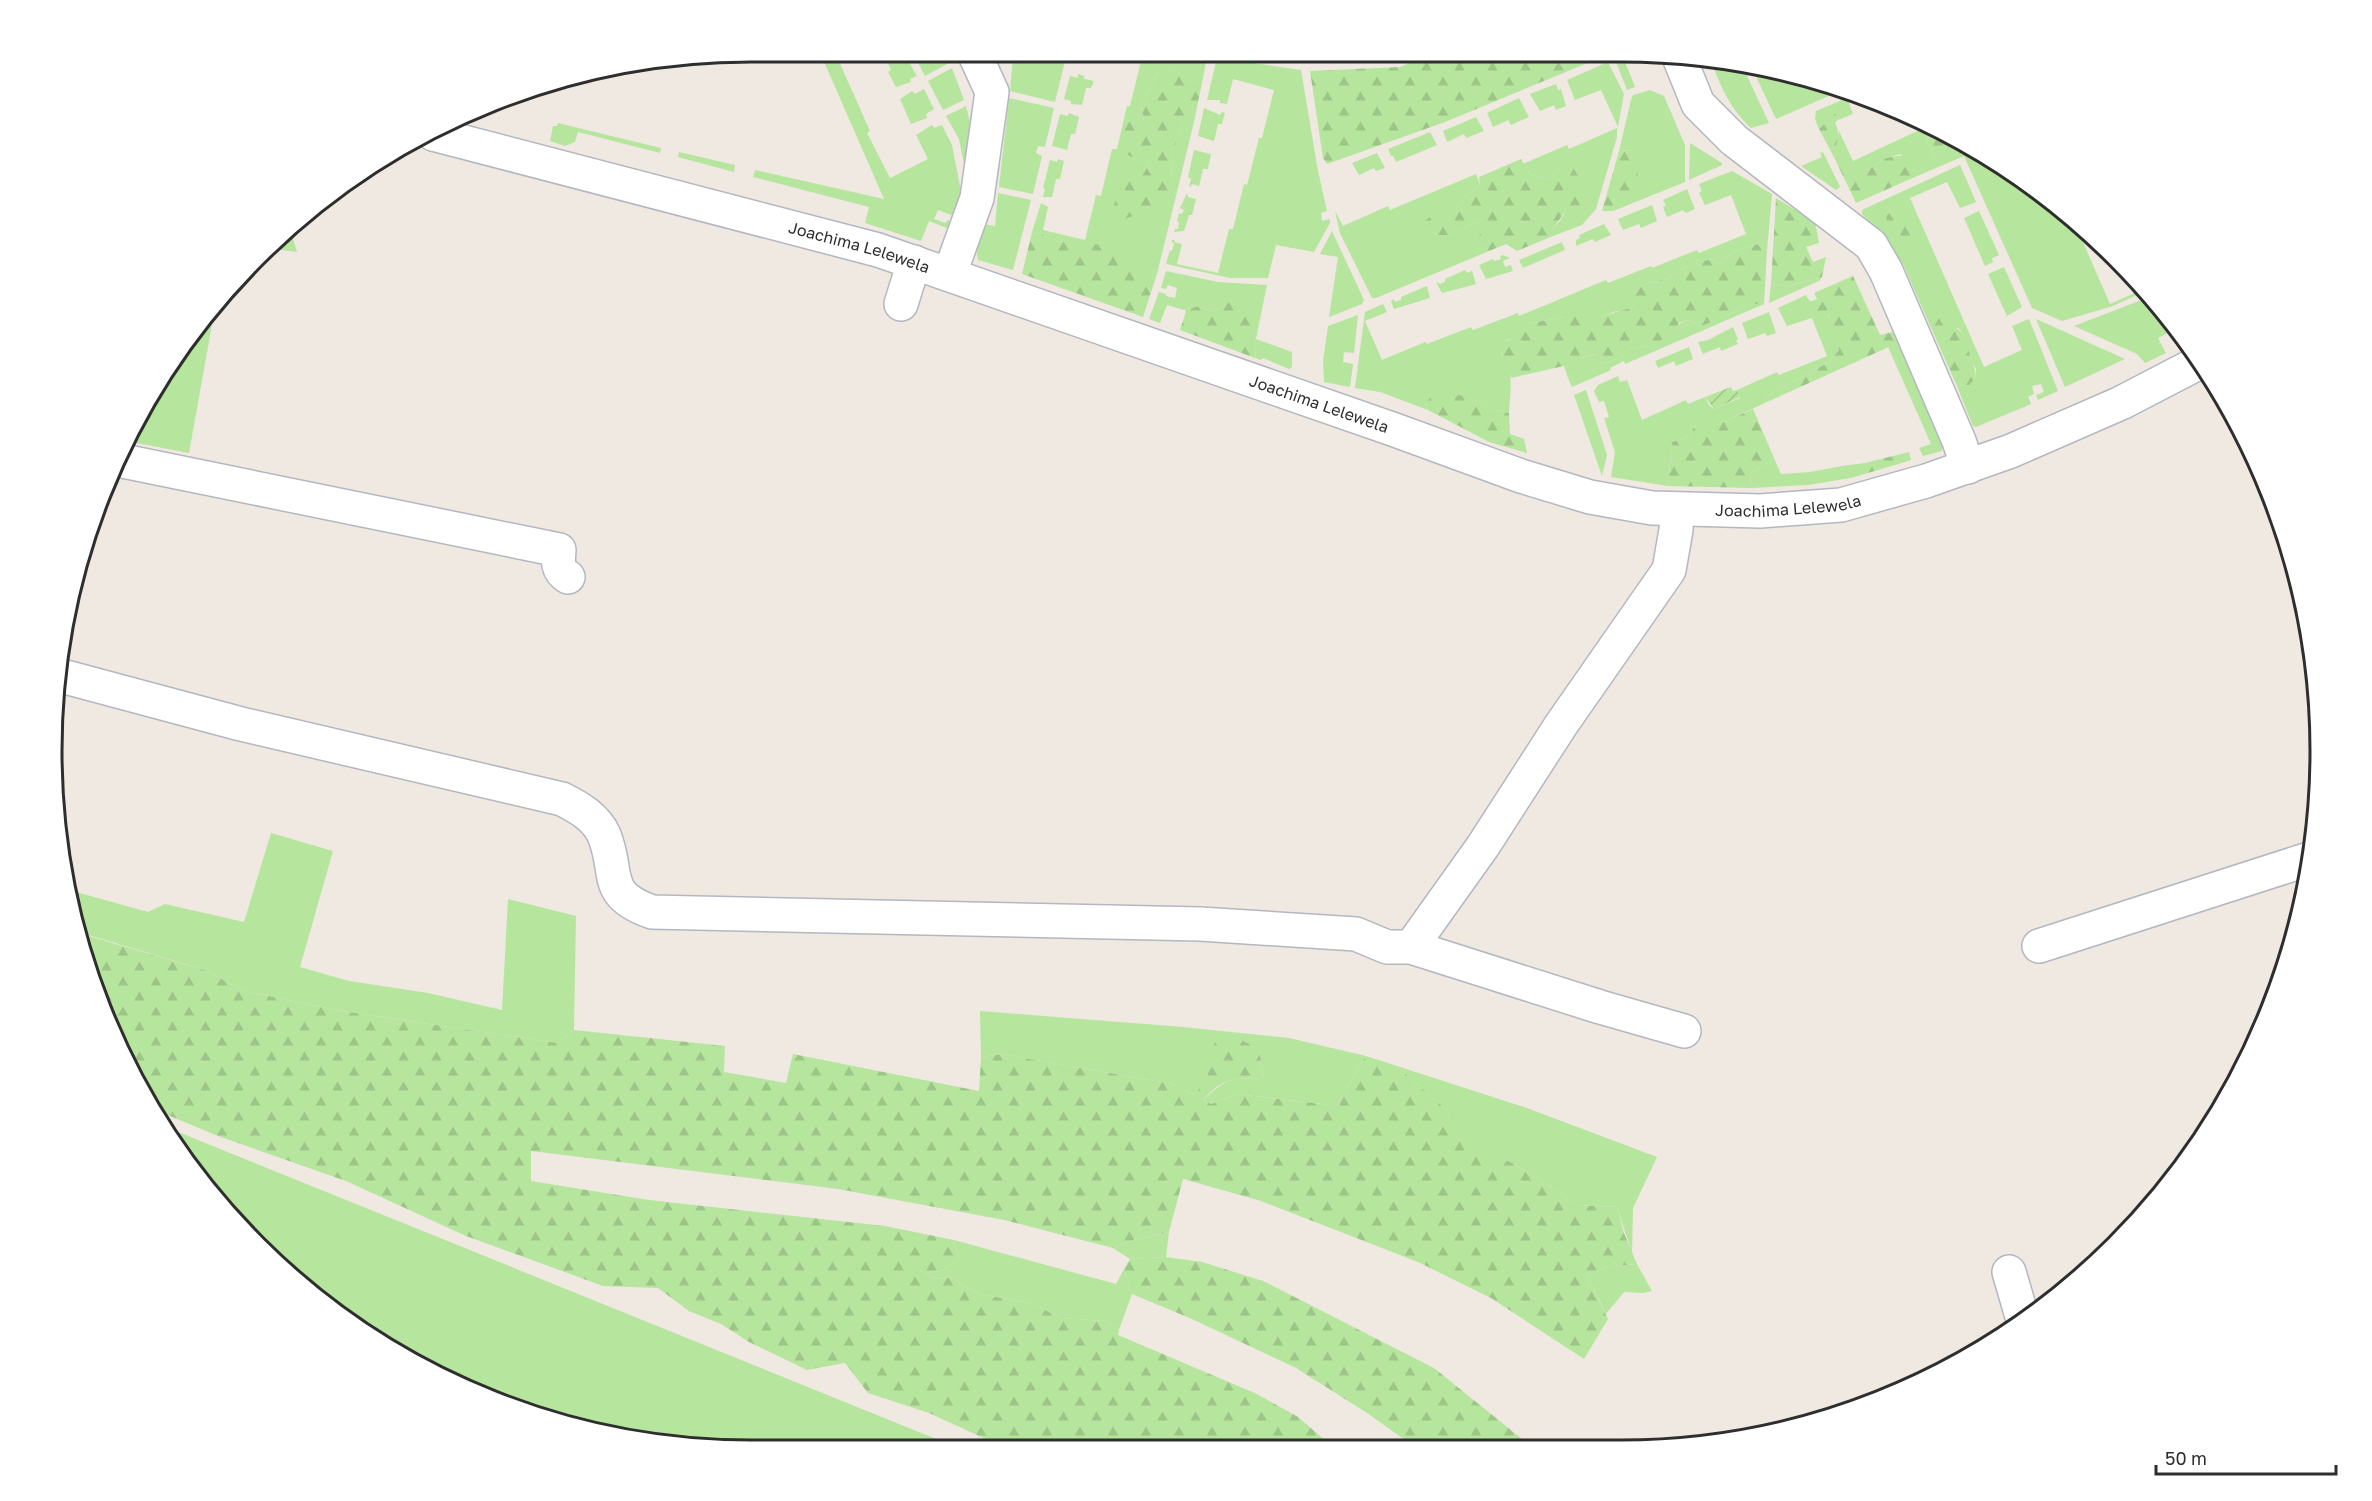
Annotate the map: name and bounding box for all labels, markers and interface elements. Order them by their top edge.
street label: Joachima Lelewela [786,217,933,277]
street label: Joachima Lelewela [1247,370,1392,437]
street label: Joachima Lelewela [1715,490,1863,521]
scale bar [2156,1438,2336,1476]
text: 50 m [2165,1447,2207,1469]

